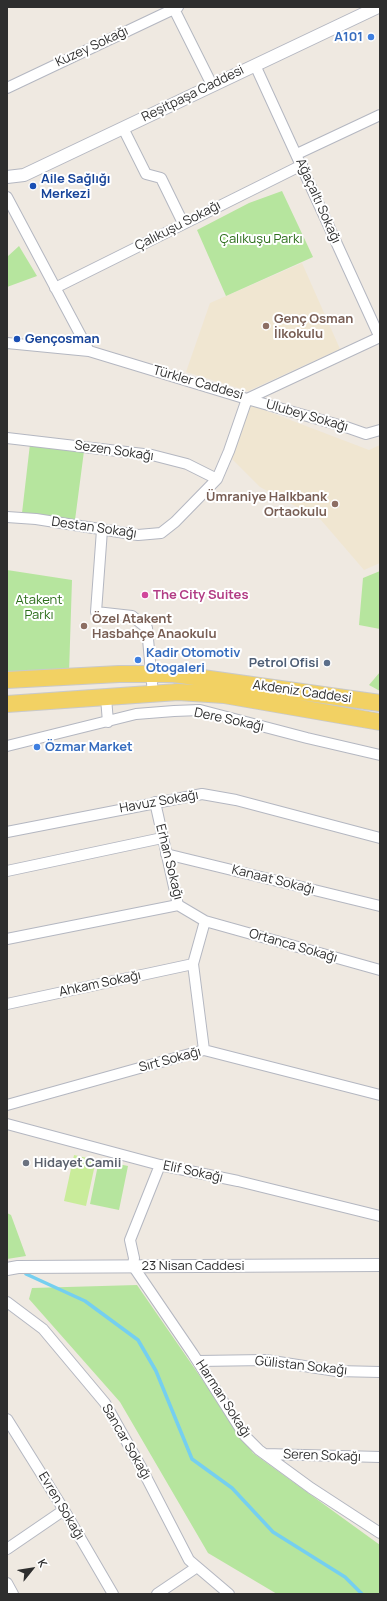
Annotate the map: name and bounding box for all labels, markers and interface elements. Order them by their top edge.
street label: Kuzey Sokağı [53,23,131,71]
place label: A101 [334,29,363,45]
marker: A101 [366,32,376,42]
street label: Reşitpaşa Caddesi [139,62,247,126]
street label: Ağaçaltı Sokağı [292,156,344,246]
place label: Aile Sağlığı Merkezi [41,171,110,202]
marker: Aile Sağlığı Merkezi [28,181,38,191]
street label: Çalıkuşu Sokağı [133,198,223,254]
park label: Çalıkuşu Parkı [220,231,302,247]
place label: Genç Osman İlkokulu [274,311,353,342]
marker: Genç Osman İlkokulu [261,321,271,331]
place label: Gençosman [25,331,100,347]
marker: Gençosman [12,334,22,344]
street label: Türkler Caddesi [151,363,245,403]
street label: Ulubey Sokağı [264,397,350,435]
street label: Sezen Sokağı [73,438,155,464]
place label: Ümraniye Halkbank Ortaokulu [206,489,327,520]
marker: Ümraniye Halkbank Ortaokulu [330,499,340,509]
street label: Destan Sokağı [50,514,138,542]
place label: The City Suites [153,587,248,603]
marker: The City Suites [140,590,150,600]
park label: Atakent Parkı [15,592,63,623]
place label: Özel Atakent Hasbahçe Anaokulu [92,611,217,642]
marker: Özel Atakent Hasbahçe Anaokulu [79,621,89,631]
place label: Kadir Otomotiv Otogaleri [146,645,240,676]
marker: Kadir Otomotiv Otogaleri [133,655,143,665]
place label: Petrol Ofisi [249,655,319,671]
marker: Petrol Ofisi [322,658,332,668]
street label: Akdeniz Caddesi [252,677,352,707]
street label: Dere Sokağı [193,705,265,735]
place label: Özmar Market [45,739,133,755]
marker: Özmar Market [32,742,42,752]
street label: Havuz Sokağı [118,787,200,817]
street label: Erhan Sokağı [152,823,186,901]
street label: Kanaat Sokağı [230,862,316,898]
street label: Ortanca Sokağı [247,926,339,966]
street label: Ahkam Sokağı [58,968,142,1000]
street label: Sırt Sokağı [137,1044,203,1076]
place label: Hidayet Camii [34,1155,121,1171]
marker: Hidayet Camii [21,1158,31,1168]
street label: Elif Sokağı [162,1158,224,1186]
street label: 23 Nisan Caddesi [142,1258,244,1274]
street label: Gülistan Sokağı [254,1353,348,1379]
street label: Harman Sokağı [192,1357,254,1441]
street label: Sancar Sokağı [98,1401,154,1483]
street label: Seren Sokağı [283,1447,361,1465]
street label: Evren Sokağı [35,1469,87,1543]
north arrow [12,1549,52,1589]
text: K [35,1556,51,1570]

